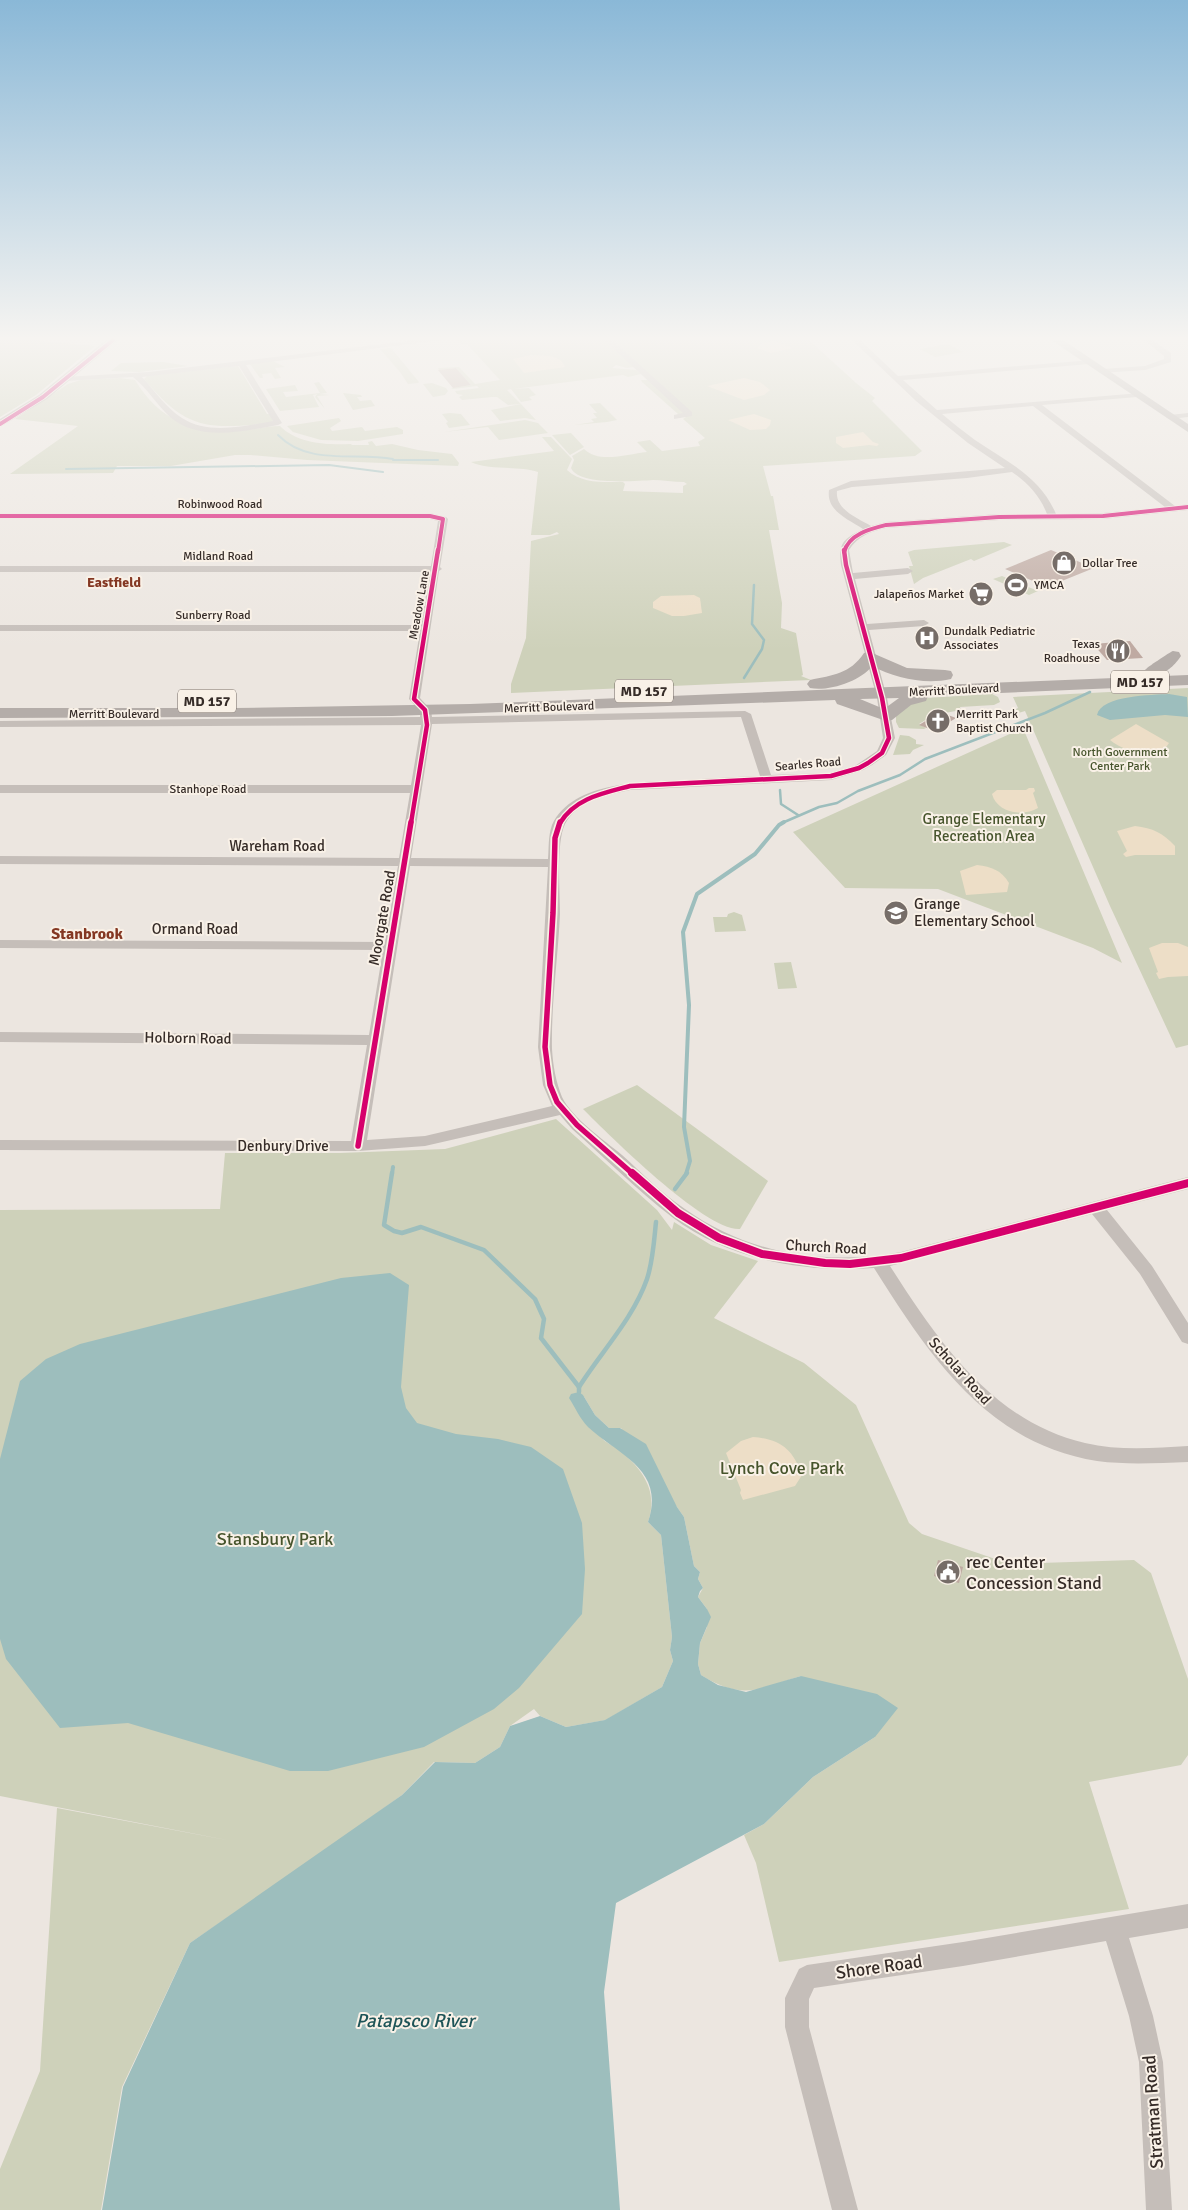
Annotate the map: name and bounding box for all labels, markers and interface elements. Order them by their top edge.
street label: Robinwood Road [178,497,262,512]
street label: Midland Road [183,549,253,564]
shop icon: Dollar Tree [1051,550,1077,576]
place label: Dollar Tree [1082,556,1138,571]
street label: Meadow Lane [406,569,433,641]
sports icon: YMCA [1003,572,1029,598]
district label: Eastfield [87,574,142,591]
place label: YMCA [1034,578,1065,593]
supermarket icon: Jalapeños Market [968,581,994,607]
place label: Jalapeños Market [874,587,964,602]
street label: Sunberry Road [175,608,251,623]
place label: Dundalk Pediatric Associates [944,624,1036,653]
hospital icon: Dundalk Pediatric Associates [914,625,940,651]
place label: Texas Roadhouse [1044,637,1100,666]
restaurant icon: Texas Roadhouse [1105,638,1131,664]
road number: MD 157 [1111,670,1169,694]
road number: MD 157 [615,679,673,702]
street label: Merritt Boulevard [908,681,1000,700]
road number: MD 157 [178,689,236,712]
street label: Merritt Boulevard [504,698,595,717]
street label: Merritt Boulevard [69,707,159,722]
place label: Merritt Park Baptist Church [956,707,1032,736]
church icon: Merritt Park Baptist Church [925,708,951,734]
park label: North Government Center Park [1073,745,1167,774]
street label: Searles Road [774,754,842,775]
street label: Stanhope Road [170,782,246,797]
park label: Grange Elementary Recreation Area [922,810,1046,845]
street label: Wareham Road [229,837,325,855]
street label: Moorgate Road [365,869,399,967]
place label: Grange Elementary School [914,895,1035,930]
school or university icon: Grange Elementary School [883,900,909,926]
street label: Ormand Road [152,920,238,938]
district label: Stanbrook [51,924,123,944]
street label: Holborn Road [144,1028,232,1048]
street label: Denbury Drive [237,1137,329,1155]
street label: Church Road [785,1236,867,1258]
street label: Scholar Road [925,1334,995,1408]
park label: Lynch Cove Park [720,1457,844,1479]
park label: Stansbury Park [217,1528,333,1550]
place label: rec Center Concession Stand [966,1551,1102,1594]
public building icon: rec Center Concession Stand [935,1559,961,1585]
street label: Shore Road [834,1950,924,1984]
water label: Patapsco River [356,2009,477,2033]
street label: Stratman Road [1138,2054,1168,2170]

